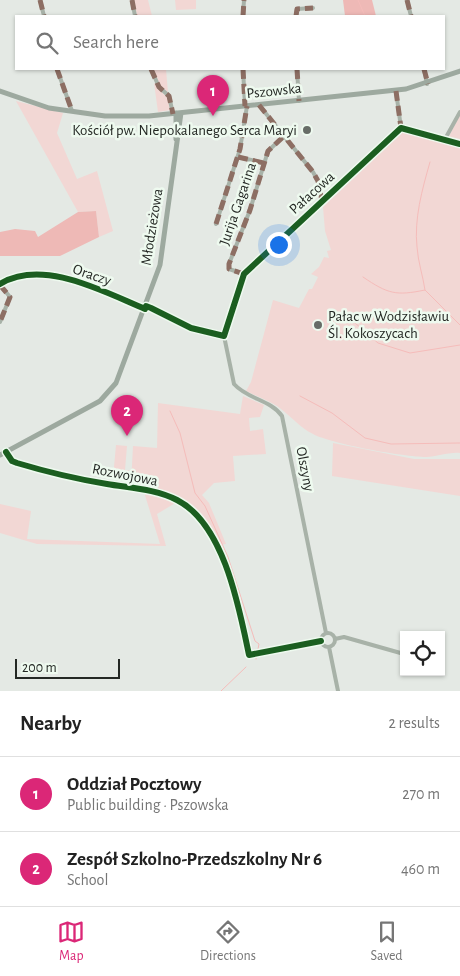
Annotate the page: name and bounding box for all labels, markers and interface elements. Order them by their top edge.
search box [15,15,445,70]
icon: search [33,29,61,57]
text: Search here [73,33,159,52]
pin: 1 [197,75,229,116]
street label: Pszowska [246,81,302,101]
place label: Kościół pw. Niepokalanego Serca Maryi [72,123,297,138]
marker: Kościół pw. Niepokalanego Serca Maryi [301,124,313,136]
street label: Jurija Gagarina [217,161,259,247]
street label: Pałacowa [287,169,337,217]
street label: Młodzieżowa [139,187,165,266]
your location [266,232,292,258]
street label: Oraczy [71,261,114,289]
place label: Pałac w Wodzisławiu Śl. Kokoszycach [328,309,450,341]
marker: Pałac w Wodzisławiu Śl. Kokoszycach [312,319,324,331]
pin: 2 [111,395,143,436]
street label: Olszyny [293,445,317,493]
street label: Rozwojowa [91,461,159,489]
map controls [400,631,445,676]
button: locate [400,631,445,676]
scale bar [15,656,120,679]
text: 200 m [22,661,57,675]
text: Nearby [20,713,81,734]
text: 2 results [388,715,440,731]
text: Oddział Pocztowy [67,775,202,794]
text: 1 [33,786,39,802]
text: 270 m [402,786,440,802]
text: Public building · Pszowska [67,797,229,813]
text: Zespół Szkolno-Przedszkolny Nr 6 [67,850,322,869]
text: 2 [32,861,40,877]
text: 460 m [401,861,440,877]
text: School [67,872,108,888]
tab: Map [57,918,85,965]
tab: Directions [200,918,256,965]
tab: Saved [371,918,403,965]

